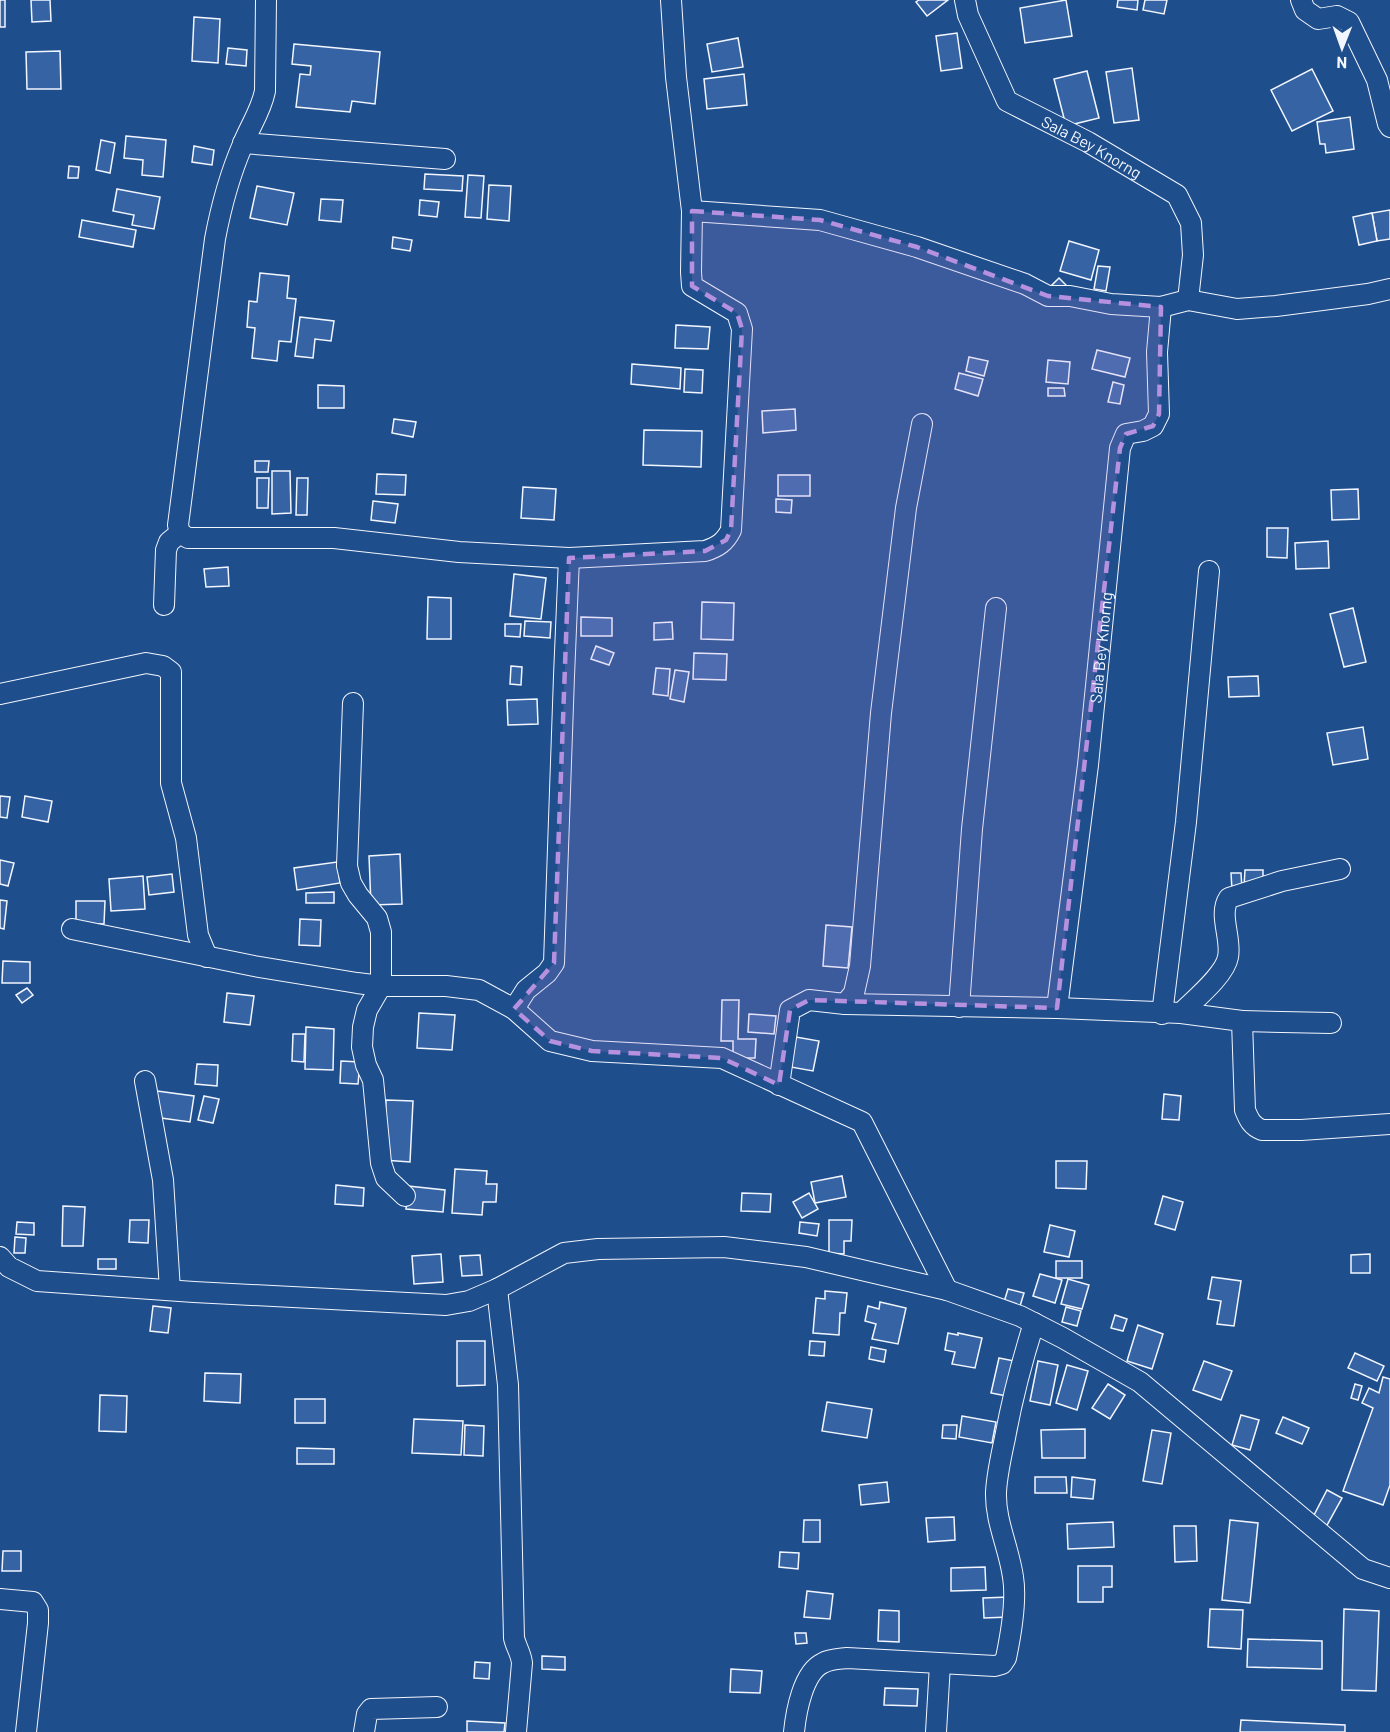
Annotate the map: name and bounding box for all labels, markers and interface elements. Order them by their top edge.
north arrow [1312,18,1372,78]
text: N [1336,54,1347,73]
street label: Sala Bey Knorng [1039,111,1146,182]
street label: Sala Bey Knorng [1085,591,1115,704]

